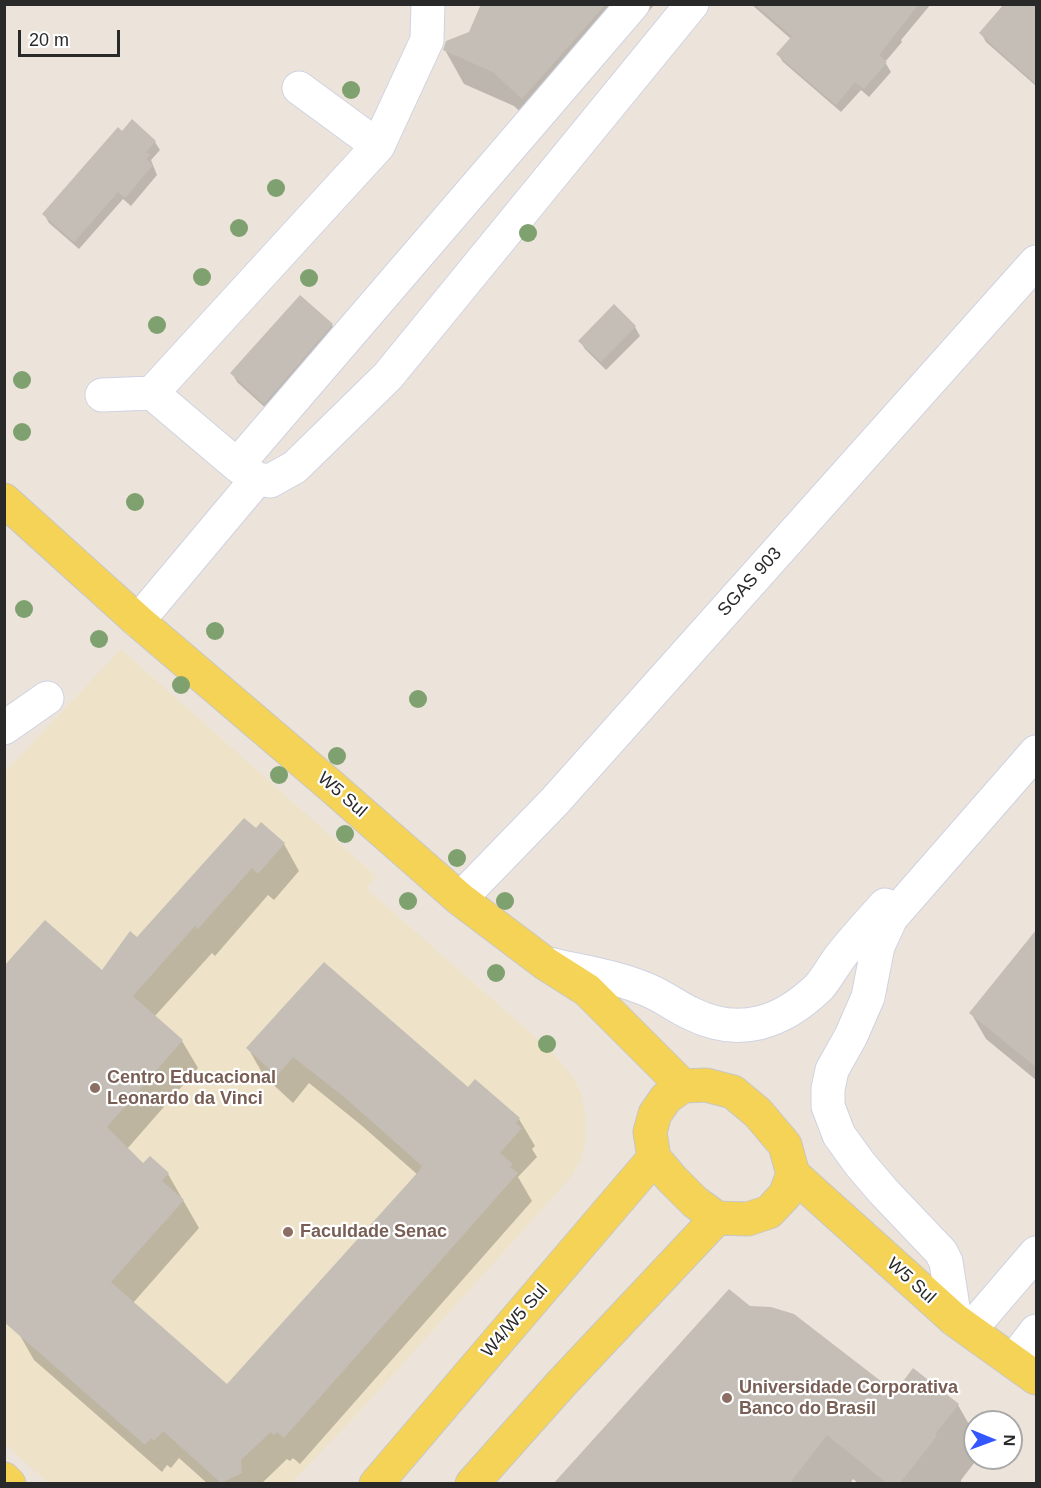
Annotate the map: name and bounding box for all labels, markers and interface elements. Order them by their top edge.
scale bar [21,18,123,56]
text: 20 m [29,30,69,50]
street label: SGAS 903 [714,543,786,621]
street label: W5 Sul [313,768,371,822]
place label: Centro Educacional Leonardo da Vinci [107,1067,276,1110]
marker: Centro Educacional Leonardo da Vinci [88,1081,102,1095]
place label: Faculdade Senac [300,1221,447,1243]
marker: Faculdade Senac [281,1225,295,1239]
street label: W5 Sul [882,1254,940,1308]
street label: W4/W5 Sul [477,1280,553,1362]
place label: Universidade Corporativa Banco do Brasil [739,1377,958,1420]
marker: Universidade Corporativa Banco do Brasil [720,1391,734,1405]
north arrow [963,1410,1023,1470]
text: N [1001,1434,1018,1446]

